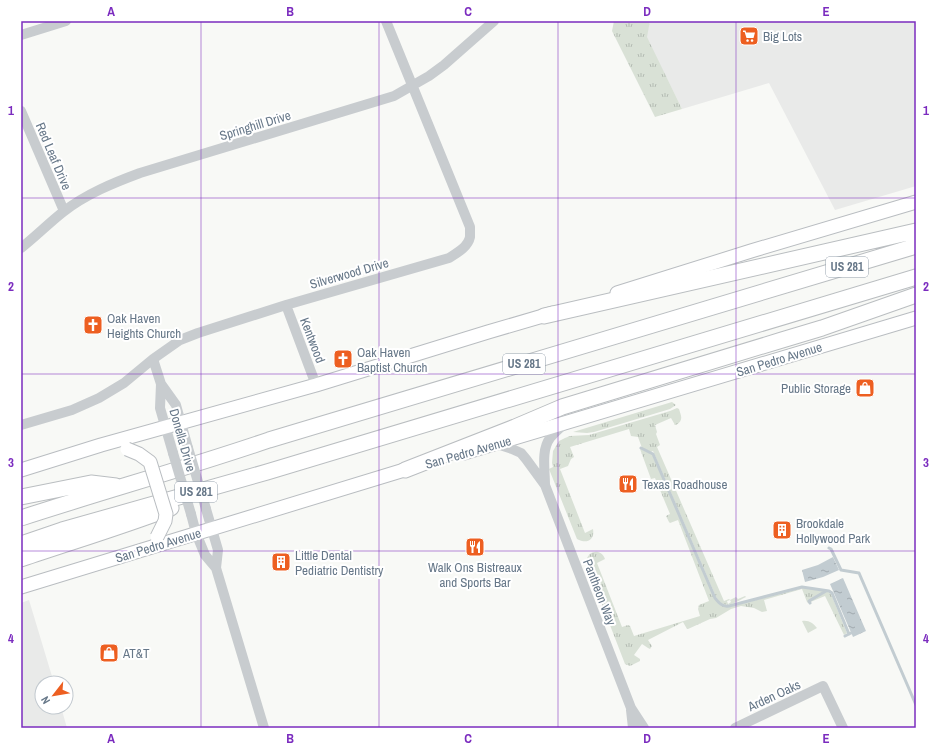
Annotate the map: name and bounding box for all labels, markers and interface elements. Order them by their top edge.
text: A [107,3,115,20]
text: B [286,3,294,20]
text: C [464,3,472,20]
text: D [643,3,651,20]
text: E [822,3,830,20]
supermarket icon: Big Lots [738,25,760,47]
place label: Big Lots [763,28,802,45]
text: 1 [8,102,14,119]
text: 1 [923,102,929,119]
street label: Springhill Drive [218,107,293,144]
street label: Red Leaf Drive [32,120,75,193]
street label: Silverwood Drive [308,254,391,293]
road number: US 281 [826,257,868,277]
text: 2 [8,278,14,295]
text: 2 [923,278,929,295]
place label: Oak Haven Heights Church [107,310,181,342]
church icon: Oak Haven Heights Church [82,314,104,336]
street label: Kentwood [296,315,329,365]
street label: San Pedro Avenue [734,338,824,381]
place label: Oak Haven Baptist Church [357,344,428,376]
church icon: Oak Haven Baptist Church [332,348,354,370]
road number: US 281 [503,354,545,374]
shop icon: Public Storage [854,377,876,399]
place label: Public Storage [781,380,851,397]
street label: Donella Drive [165,407,200,474]
street label: San Pedro Avenue [423,432,513,473]
text: 3 [8,454,14,471]
text: 3 [923,454,929,471]
restaurant icon: Texas Roadhouse [617,473,639,495]
place label: Texas Roadhouse [642,476,727,493]
road number: US 281 [175,482,217,502]
place label: Brookdale Hollywood Park [796,515,871,547]
building icon: Brookdale Hollywood Park [771,519,793,541]
street label: San Pedro Avenue [113,524,203,567]
restaurant icon: Walk Ons Bistreaux and Sports Bar [464,536,486,558]
place label: Little Dental Pediatric Dentistry [295,547,384,579]
building icon: Little Dental Pediatric Dentistry [270,551,292,573]
street label: Pantheon Way [579,557,620,628]
place label: Walk Ons Bistreaux and Sports Bar [428,559,523,591]
text: 4 [8,630,14,647]
text: 4 [923,630,929,647]
shop icon: AT&T [98,642,120,664]
place label: AT&T [122,645,150,662]
north arrow [34,675,74,715]
street label: Arden Oaks [744,676,803,715]
text: N [38,694,53,707]
text: A [107,730,115,747]
text: B [286,730,294,747]
text: C [464,730,472,747]
text: D [643,730,651,747]
text: E [822,730,830,747]

